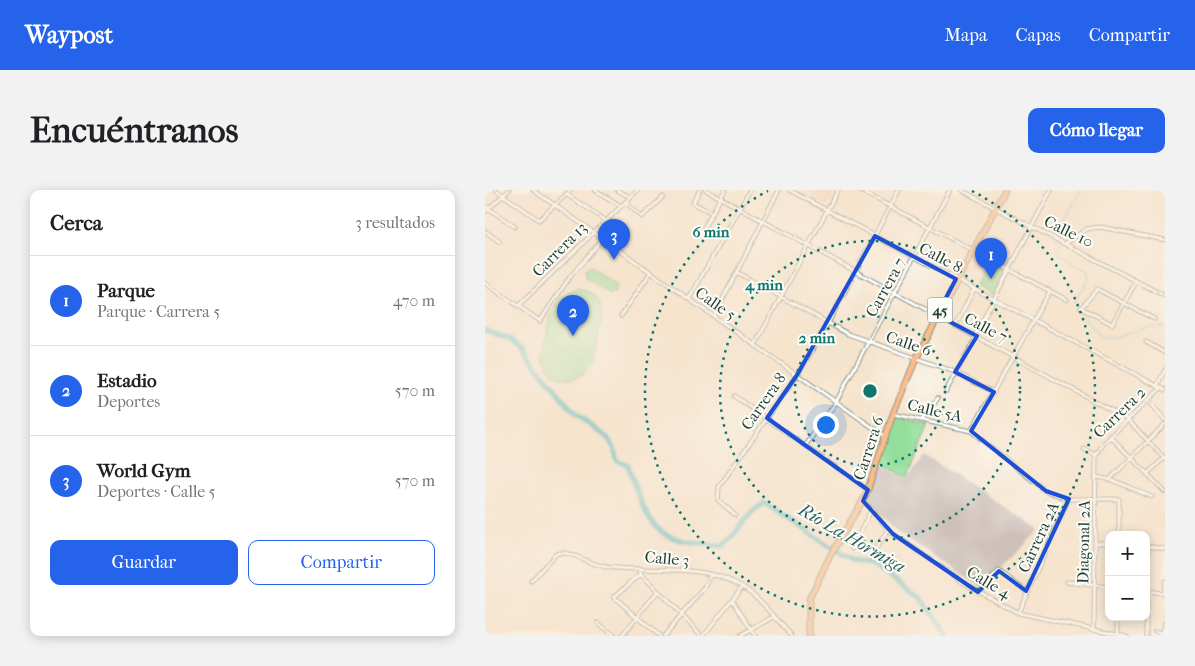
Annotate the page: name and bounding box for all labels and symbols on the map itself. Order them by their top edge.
street label: Calle 10 [1041,211,1097,252]
street label: Carrera 13 [528,218,591,281]
pin: 3 [598,219,630,260]
text: 6 min [693,223,730,241]
street label: Calle 8 [916,238,966,277]
pin: 1 [975,238,1007,279]
street label: Carrera 7 [861,254,910,320]
text: 4 min [744,276,783,294]
street label: Calle 5 [692,283,740,324]
pin: 2 [557,295,589,336]
road number: 45 [927,298,953,322]
street label: Calle 7 [961,308,1011,347]
street label: Calle 6 [884,327,934,360]
text: 2 min [799,329,836,347]
street label: Carrera 8 [737,369,790,433]
centre of rings [861,382,879,400]
street label: Carrera 2 [1089,383,1149,442]
street label: Calle 5A [906,395,965,426]
your location [813,412,839,438]
street label: Carrera 6 [849,414,888,482]
street label: Carrera 2A [1014,498,1063,576]
water label: Río La Hormiga [794,499,909,577]
street label: Diagonal 2A [1073,499,1094,584]
street label: Calle 3 [644,547,690,570]
street label: Calle 4 [963,562,1015,603]

